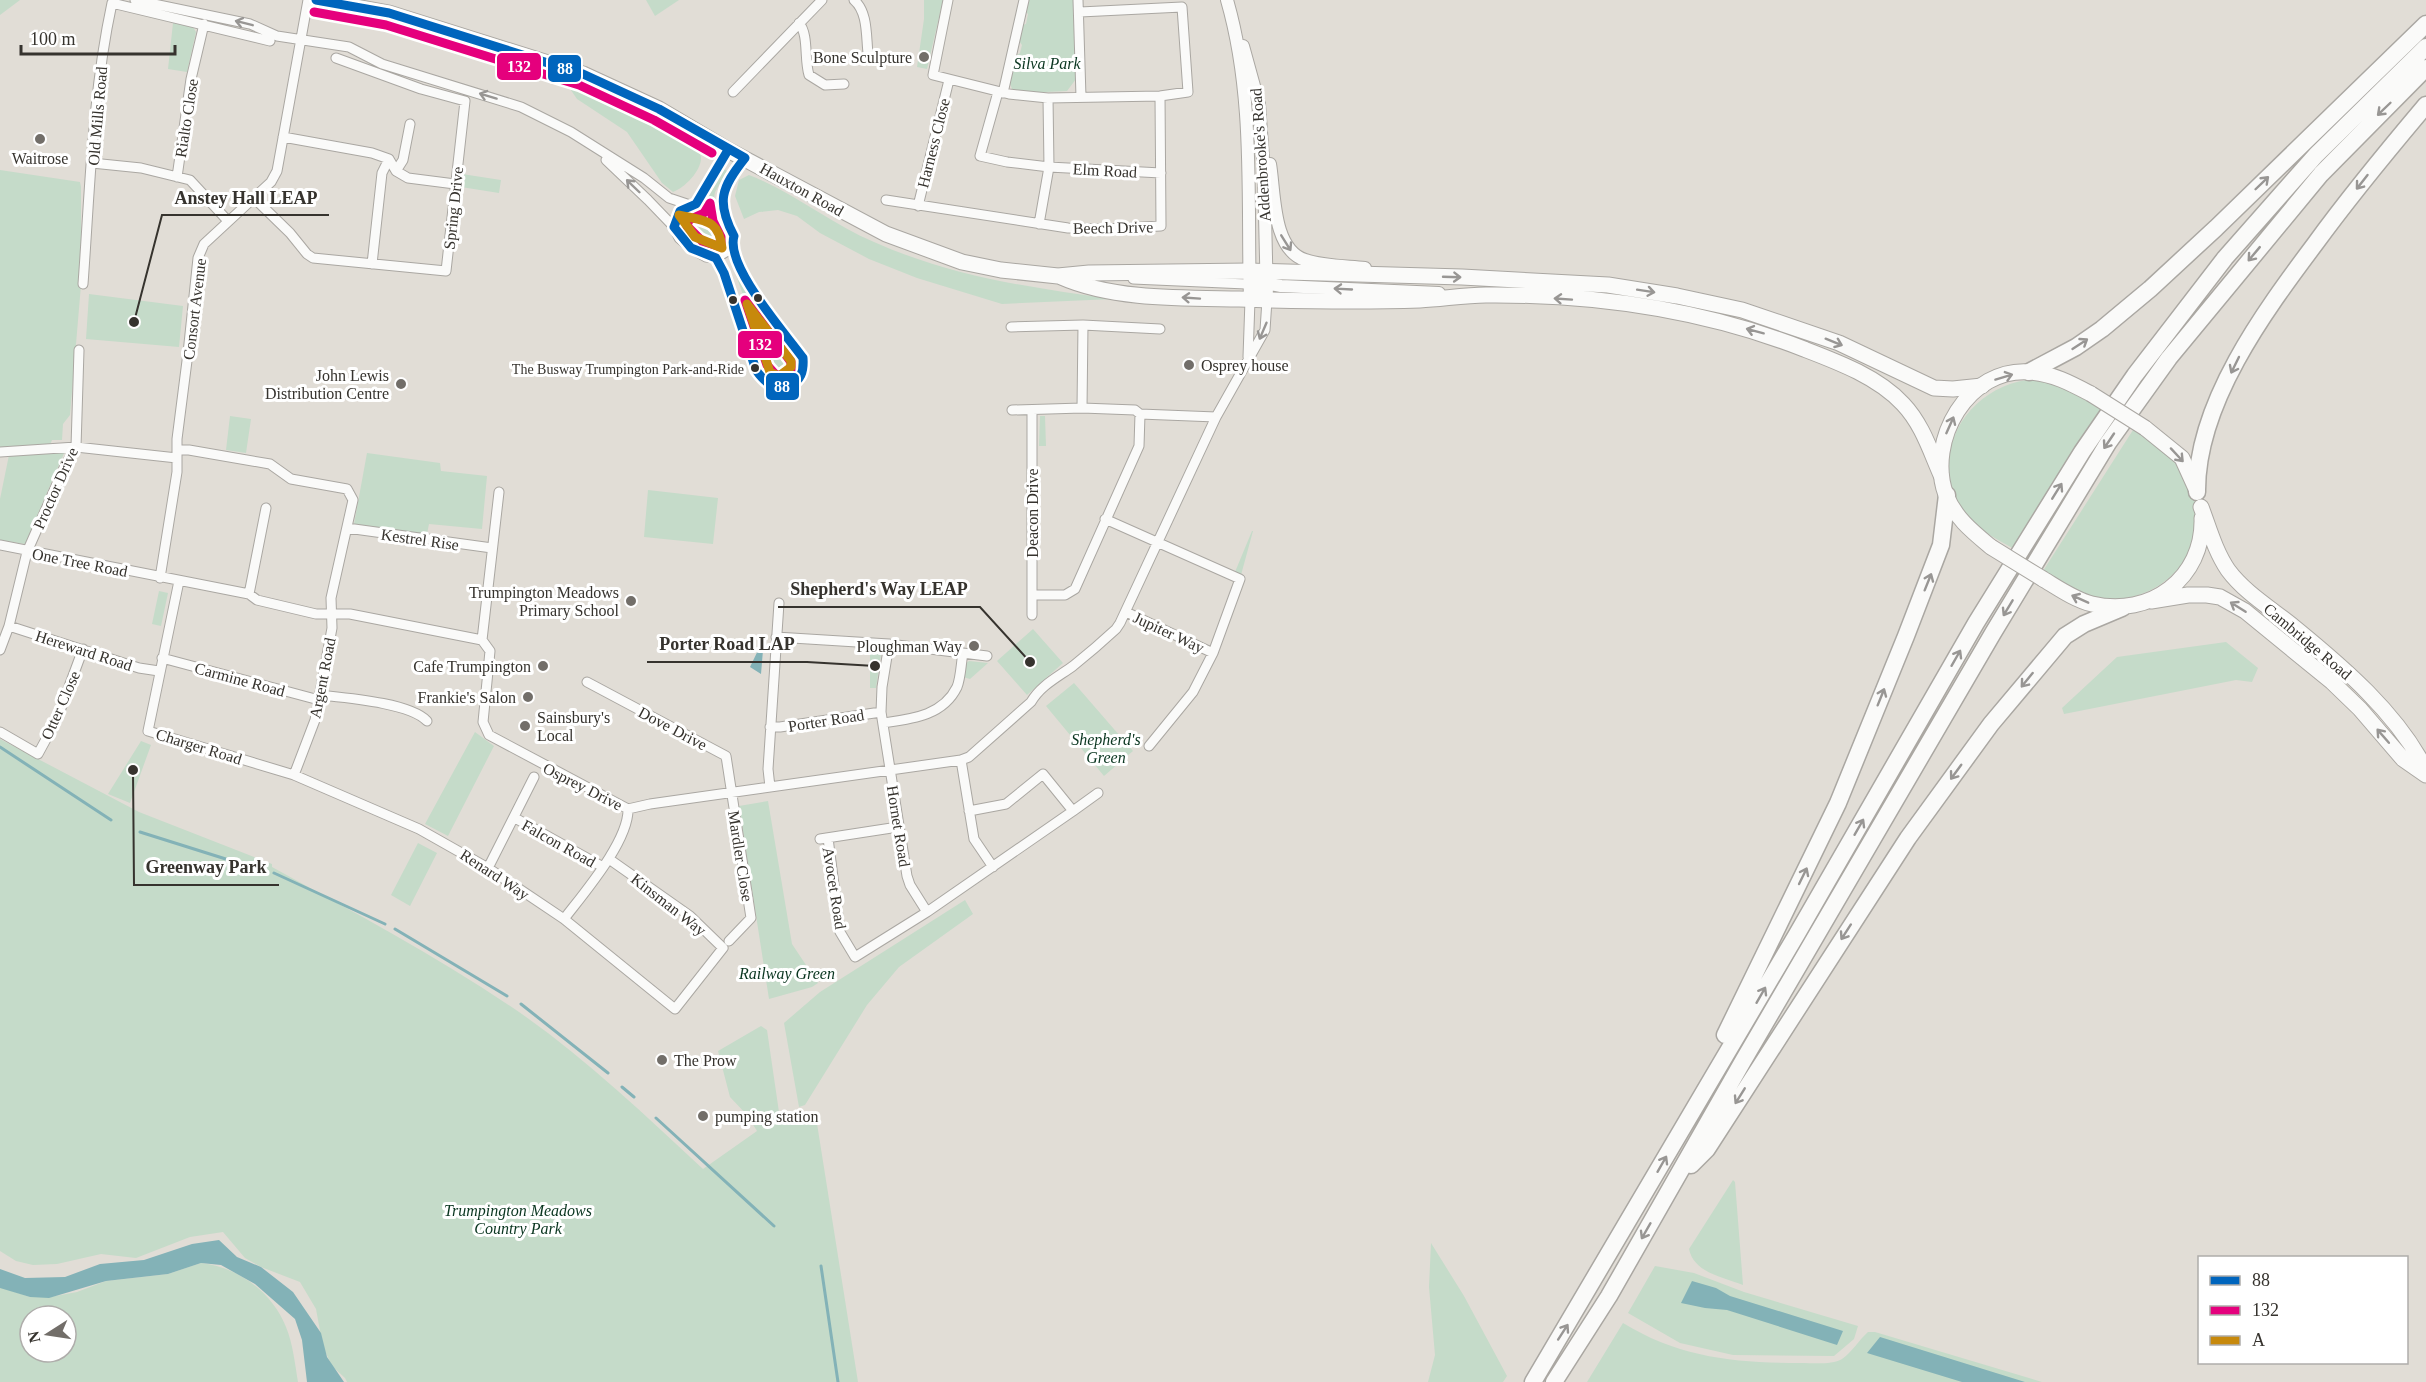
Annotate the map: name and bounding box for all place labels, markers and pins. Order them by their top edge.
place label: Bone Sculpture [813,49,912,67]
marker: Bone Sculpture [917,50,931,64]
marker: Waitrose [33,132,47,146]
place label: Waitrose [12,150,68,167]
callout: Anstey Hall LEAP [162,179,329,215]
unlabelled marker [752,292,764,304]
unlabelled marker [727,294,739,306]
place label: Osprey house [1201,357,1289,375]
marker: Osprey house [1182,358,1196,372]
place label: The Busway Trumpington Park-and-Ride [512,362,744,377]
marker: The Busway Trumpington Park-and-Ride [749,362,761,374]
place label: John Lewis Distribution Centre [265,367,389,402]
marker: John Lewis Distribution Centre [394,377,408,391]
callout: Shepherd's Way LEAP [778,571,980,607]
place label: Trumpington Meadows Primary School [469,584,620,620]
marker: Trumpington Meadows Primary School [624,594,638,608]
callout: Porter Road LAP [647,626,807,662]
place label: Ploughman Way [856,638,962,656]
marker: Ploughman Way [967,639,981,653]
place label: Cafe Trumpington [413,658,531,676]
marker: Cafe Trumpington [536,659,550,673]
place label: Frankie's Salon [418,689,516,706]
marker: Frankie's Salon [521,690,535,704]
place label: Sainsbury's Local [537,709,610,744]
marker: Sainsbury's Local [518,719,532,733]
callout: Greenway Park [134,849,279,885]
place label: The Prow [674,1052,737,1069]
marker: The Prow [655,1053,669,1067]
place label: pumping station [715,1108,819,1126]
marker: pumping station [696,1109,710,1123]

